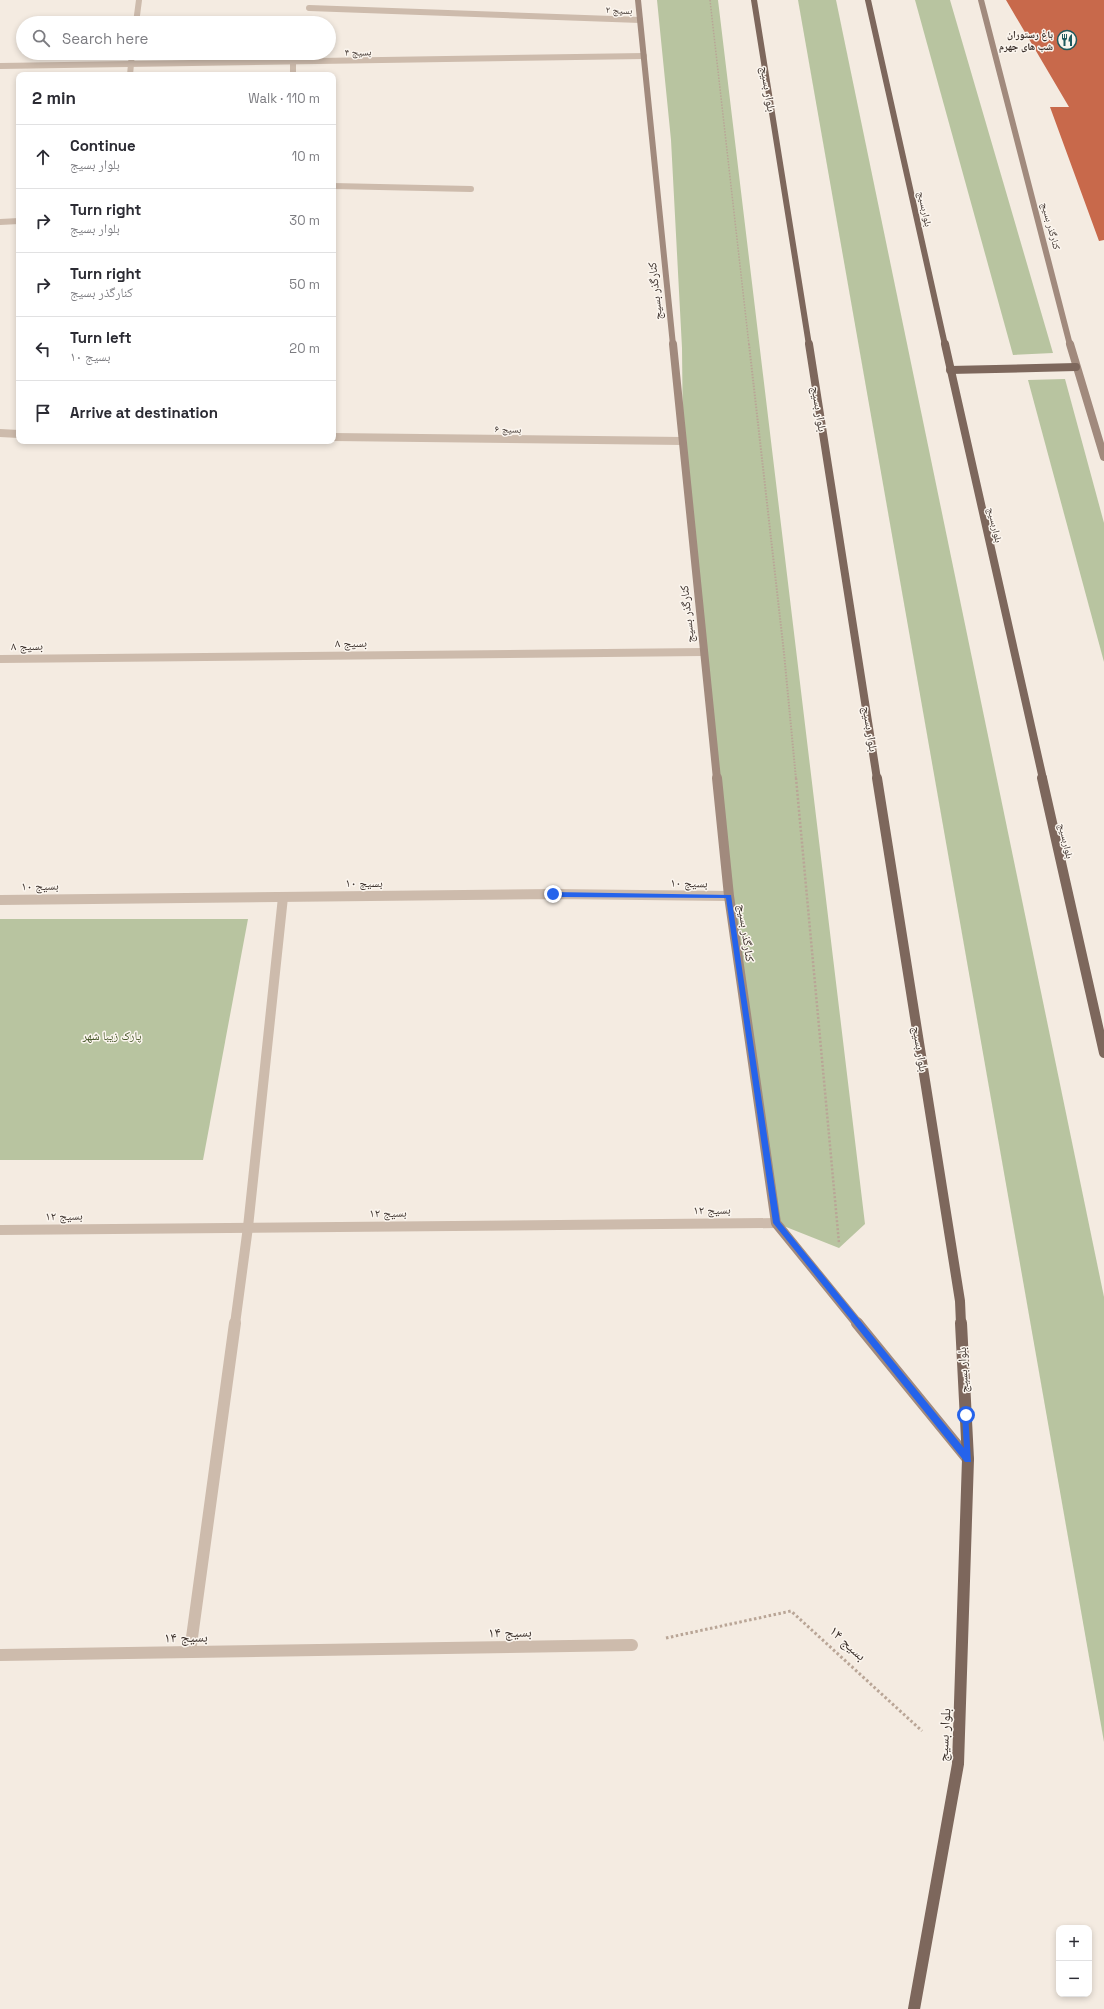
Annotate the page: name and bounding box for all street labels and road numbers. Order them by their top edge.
street label: بسیج ۲ [605,3,633,17]
street label: بسیج ۴ [345,45,372,59]
street label: بلوار بسیج [757,65,779,113]
street label: بلواربسیج [915,190,935,228]
street label: کنارگذر بسیج [1038,201,1064,251]
street label: کنارگذر بسیج [644,261,666,321]
street label: بلوار بسیج [808,385,830,433]
street label: بسیج ۶ [495,422,522,436]
street label: بلواربسیج [985,506,1005,544]
street label: کنارگذر بسیج [676,584,698,644]
street label: بسیج ۸ [335,635,367,651]
street label: بسیج ۸ [11,638,43,654]
street label: بلوار بسیج [859,705,881,753]
street label: بلواربسیج [1056,822,1076,860]
street label: بسیج ۱۰ [345,875,383,891]
street label: بسیج ۱۰ [670,875,708,891]
street label: بسیج ۱۰ [21,878,59,894]
street label: کنارگذر بسیج [734,903,758,963]
street label: بلوار بسیج [909,1025,931,1073]
street label: بسیج ۱۲ [693,1202,731,1218]
street label: بسیج ۱۲ [369,1205,407,1221]
street label: بسیج ۱۲ [45,1208,83,1224]
street label: بلوار بسیج [954,1347,972,1393]
street label: بسیج ۱۴ [825,1622,870,1665]
street label: بسیج ۱۴ [488,1623,532,1642]
street label: بسیج ۱۴ [164,1628,208,1647]
street label: بلوار بسیج [934,1708,955,1762]

